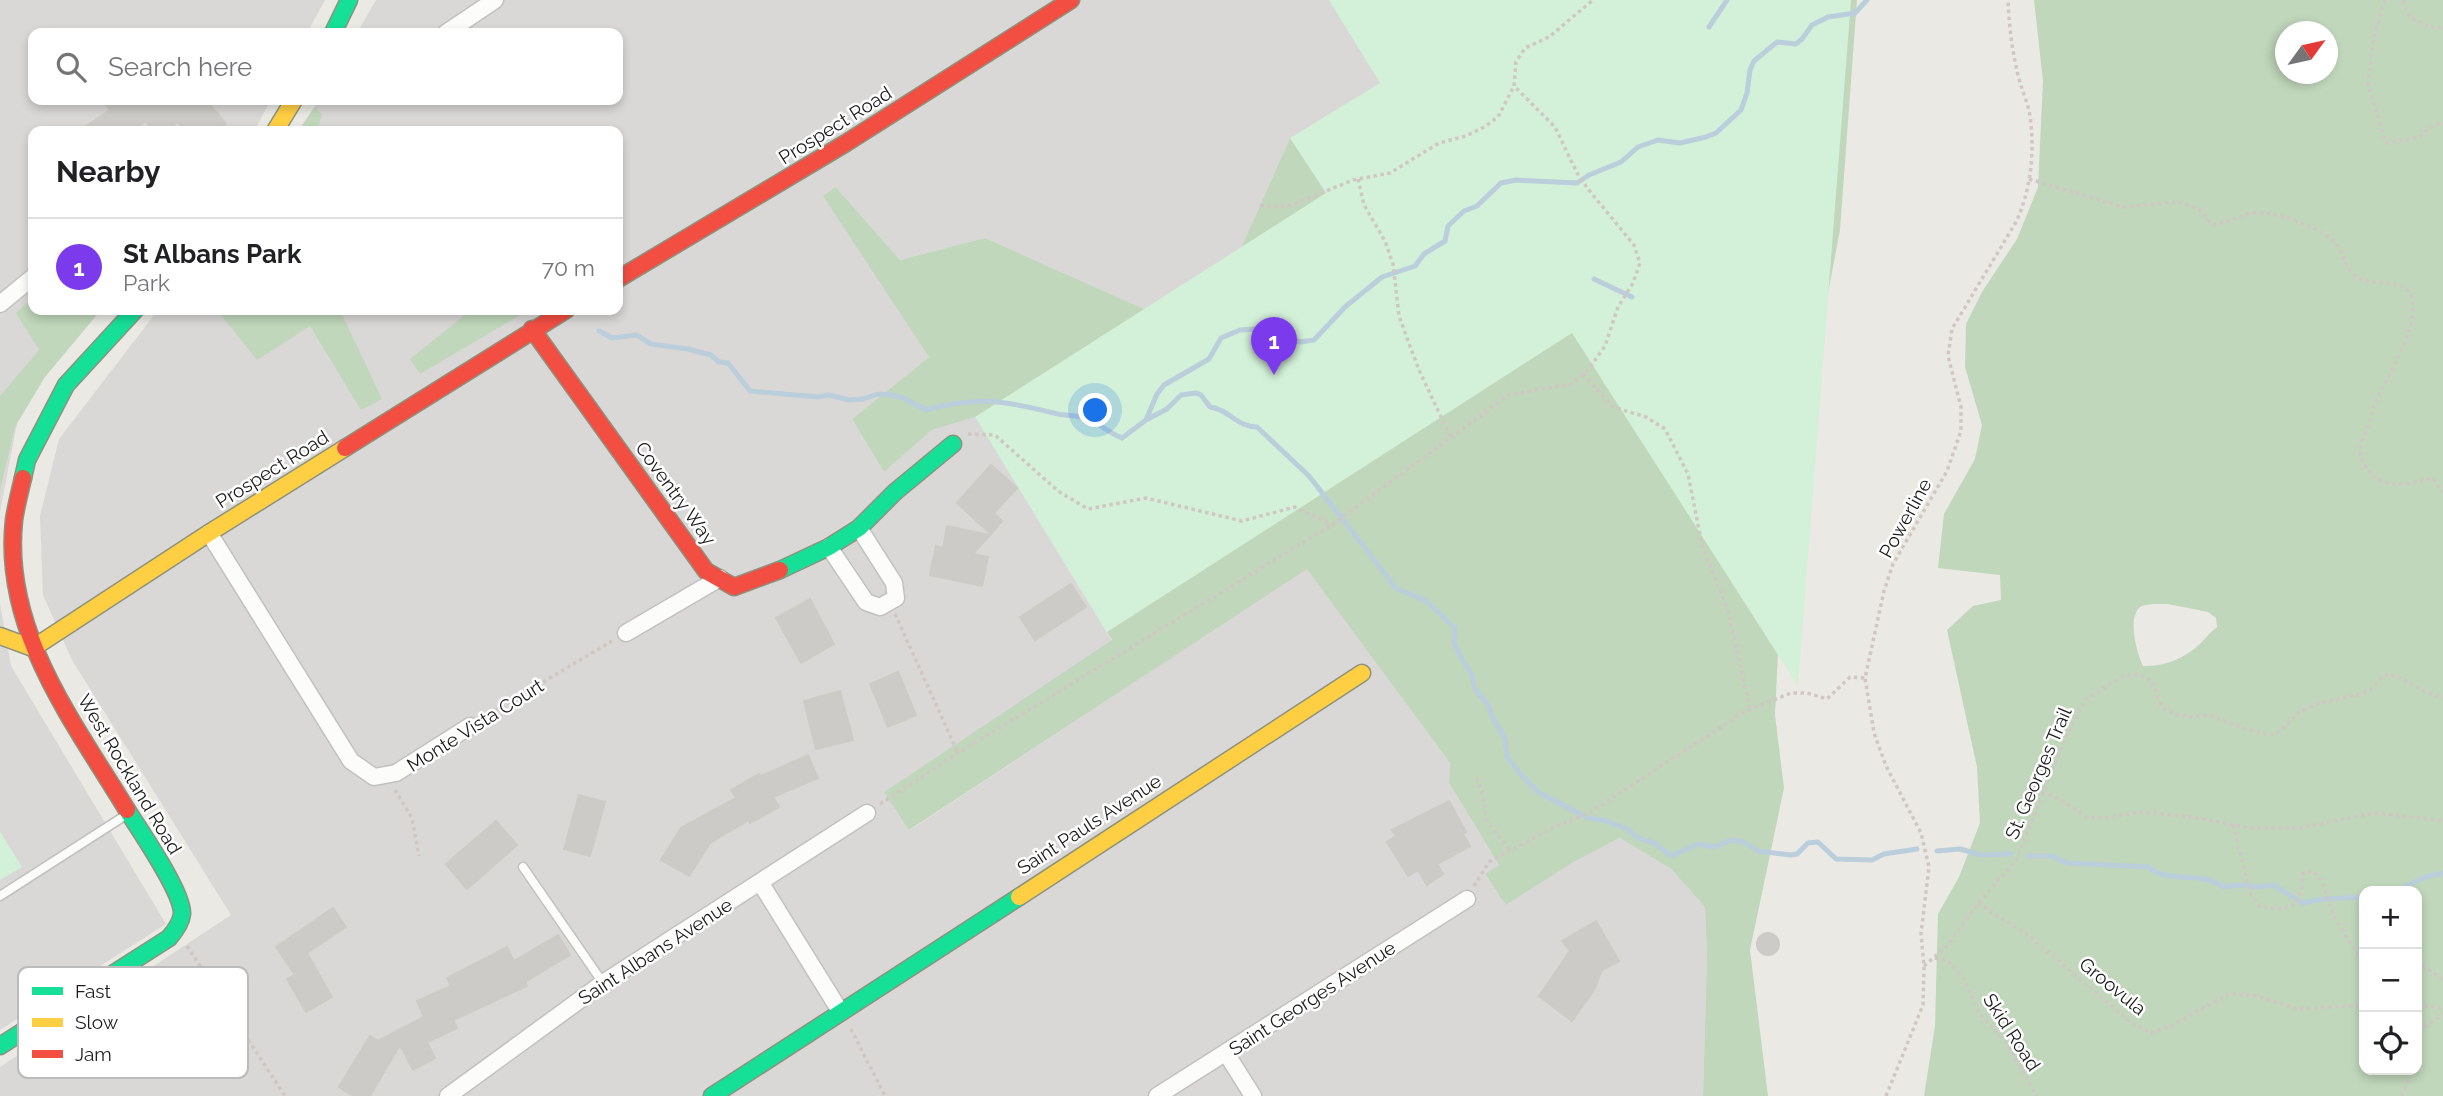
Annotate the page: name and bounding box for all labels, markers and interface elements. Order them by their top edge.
north arrow [2275,21,2338,84]
search box [28,28,623,105]
icon: search [52,48,90,86]
text: Search here [108,52,252,82]
street label: Prospect Road [775,82,895,168]
text: Nearby [56,154,160,189]
text: St Albans Park [123,239,301,269]
text: 1 [73,254,85,281]
text: 70 m [542,254,595,281]
text: Park [123,269,170,296]
pin: 1 [1251,317,1297,375]
your location [1078,393,1112,427]
street label: Prospect Road [212,426,332,512]
street label: Coventry Way [631,437,721,549]
street label: Powerline [1874,475,1936,561]
street label: Monte Vista Court [403,674,548,776]
street label: West Rockland Road [73,690,187,858]
street label: St. Georges Trail [2000,703,2076,842]
street label: Saint Pauls Avenue [1013,769,1165,879]
map controls [2359,886,2422,1075]
button: + [2359,886,2422,949]
street label: Saint Albans Avenue [574,893,736,1009]
street label: Saint Georges Avenue [1225,936,1399,1060]
button: − [2359,949,2422,1012]
street label: Groovula [2075,953,2151,1019]
legend [18,967,248,1078]
text: Fast [75,980,111,1002]
street label: Skid Road [1979,989,2045,1075]
text: Slow [75,1011,119,1033]
button: locate [2359,1012,2422,1075]
text: Jam [75,1043,112,1065]

